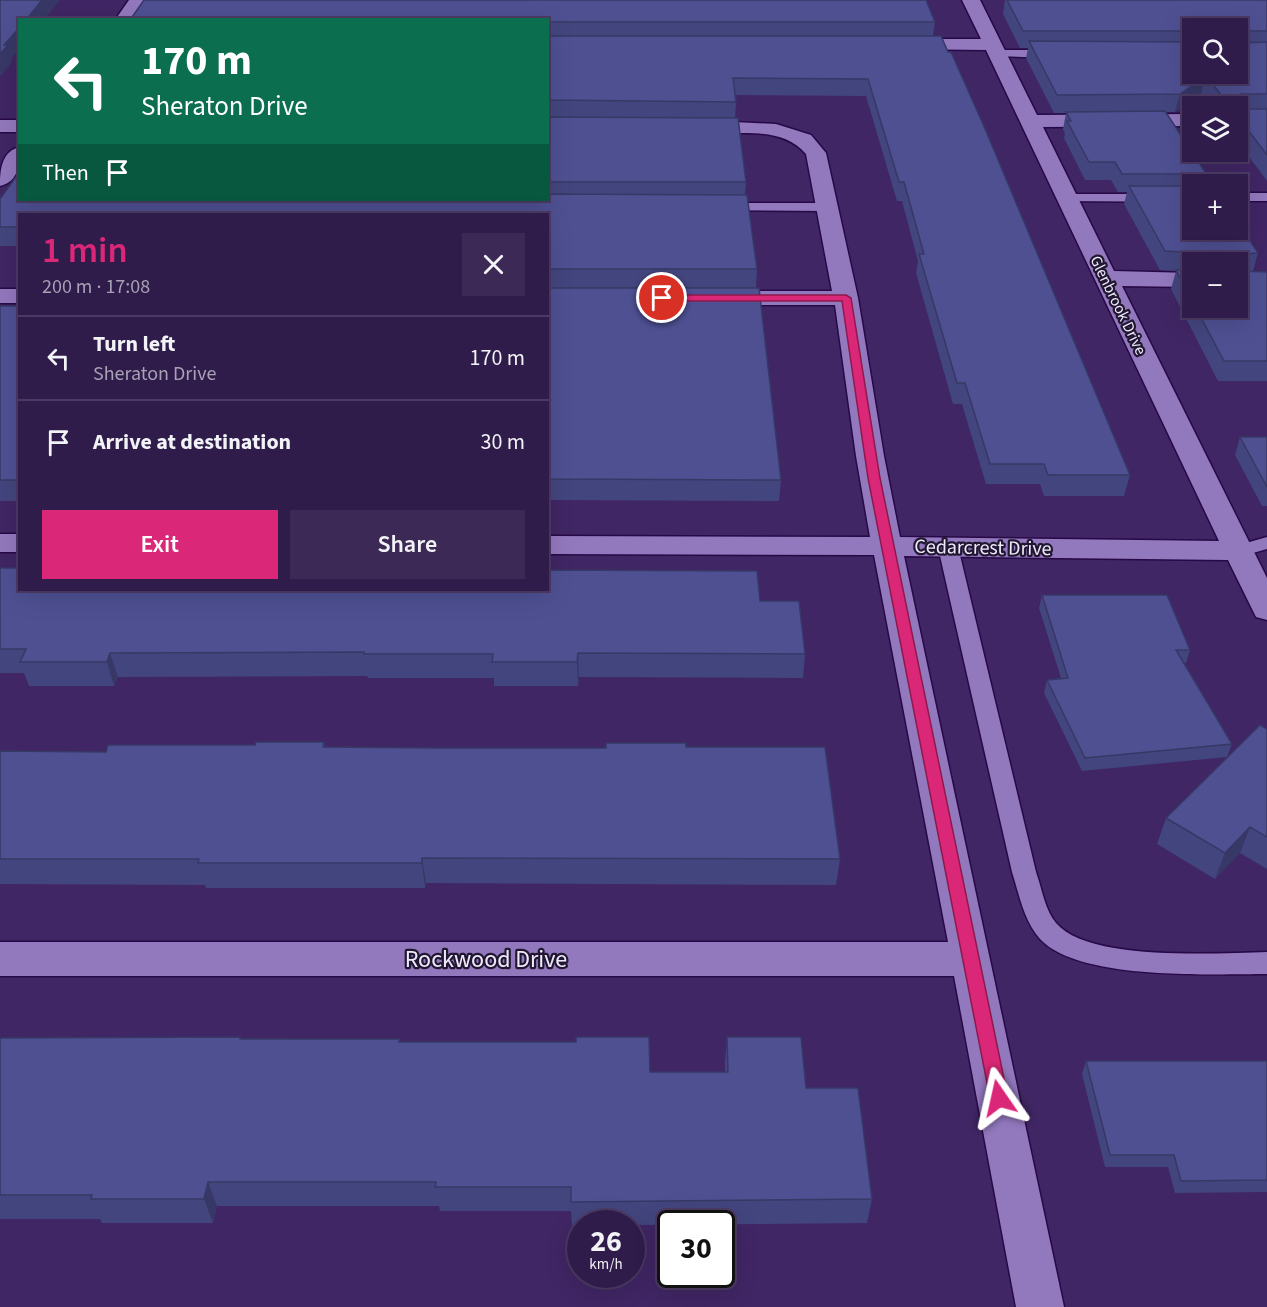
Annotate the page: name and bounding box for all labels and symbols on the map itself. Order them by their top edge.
street label: Glenbrook Drive [1085,252,1152,359]
pin [636,272,687,323]
street label: Cedarcrest Drive [914,533,1052,563]
street label: Rockwood Drive [405,942,567,977]
position arrow [967,1066,1031,1130]
speed limit sign: 30 [657,1210,735,1288]

